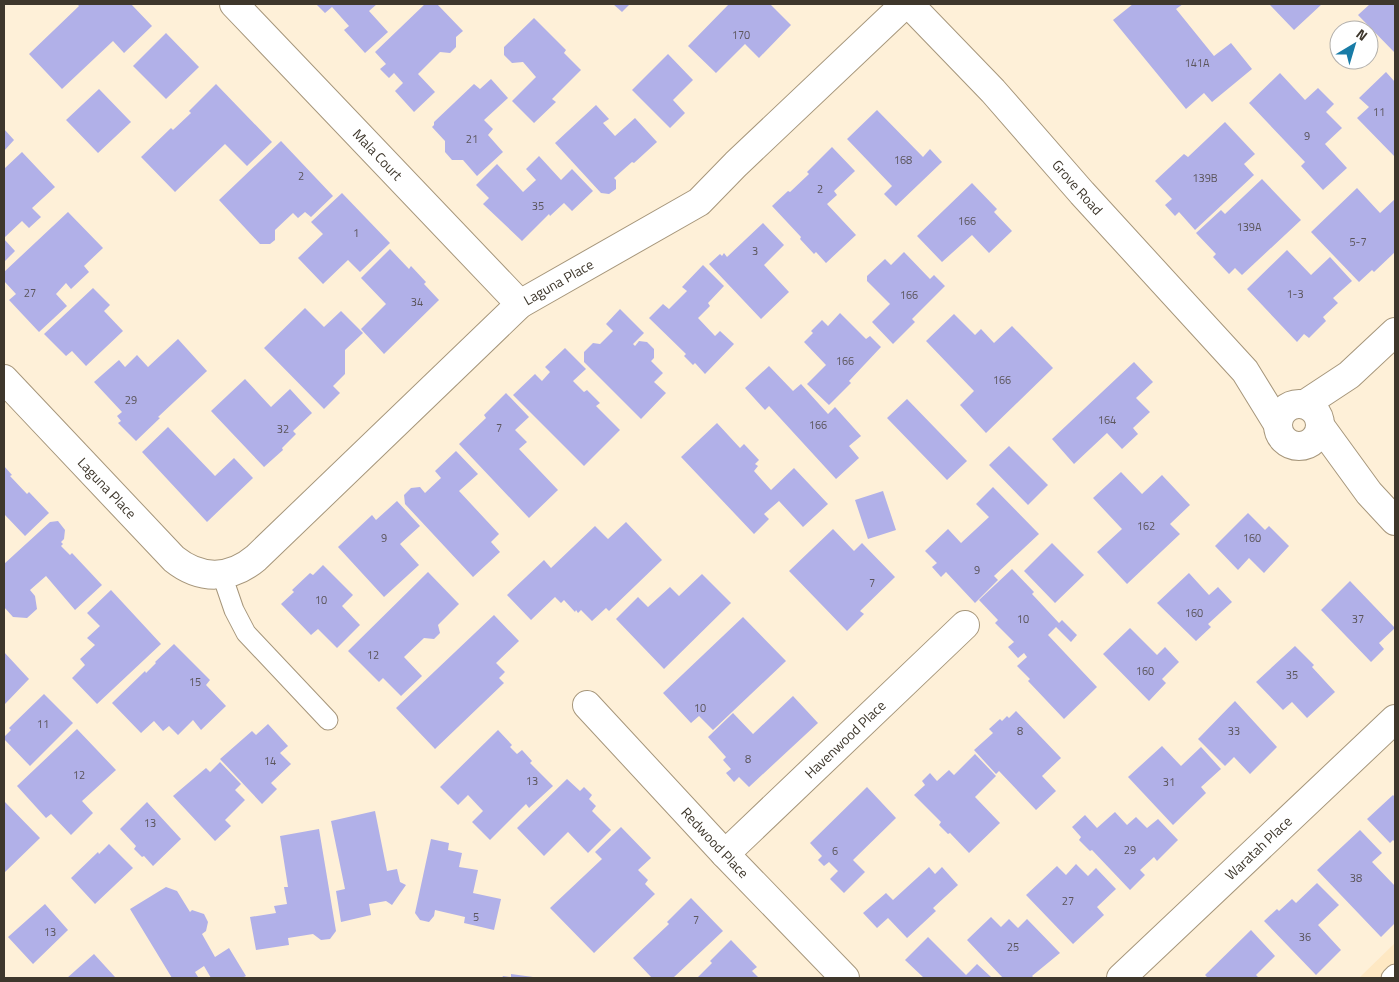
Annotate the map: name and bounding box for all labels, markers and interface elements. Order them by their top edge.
north arrow [1329,20,1379,70]
text: N [1352,23,1373,46]
house number: 170 [732,27,750,43]
house number: 141A [1184,55,1210,71]
house number: 11 [1373,104,1385,120]
street label: Mala Court [348,124,408,185]
house number: 9 [1304,128,1310,144]
house number: 21 [466,131,478,147]
house number: 168 [894,152,912,168]
street label: Grove Road [1047,155,1108,219]
house number: 2 [298,168,304,184]
house number: 139B [1192,170,1218,186]
house number: 2 [817,181,823,197]
house number: 35 [532,198,544,214]
house number: 166 [958,213,976,229]
house number: 139A [1236,219,1262,235]
house number: 1 [353,225,359,241]
house number: 5-7 [1349,234,1367,250]
house number: 3 [752,243,758,259]
street label: Laguna Place [519,253,597,310]
house number: 27 [24,285,36,301]
house number: 1-3 [1286,286,1304,302]
house number: 166 [900,287,918,303]
house number: 34 [411,294,423,310]
house number: 166 [836,353,854,369]
house number: 166 [993,372,1011,388]
house number: 29 [125,392,137,408]
house number: 164 [1098,412,1116,428]
house number: 166 [809,417,827,433]
house number: 7 [496,420,502,436]
house number: 32 [277,421,289,437]
street label: Laguna Place [73,452,142,523]
house number: 162 [1137,518,1155,534]
house number: 9 [381,530,387,546]
house number: 160 [1243,530,1261,546]
house number: 9 [974,562,980,578]
house number: 7 [869,575,875,591]
house number: 10 [315,592,327,608]
house number: 160 [1185,605,1203,621]
house number: 10 [1017,611,1029,627]
house number: 37 [1352,611,1364,627]
house number: 12 [367,647,379,663]
house number: 160 [1136,663,1154,679]
house number: 35 [1286,667,1298,683]
house number: 15 [189,674,201,690]
street label: Havenwood Place [799,695,890,783]
house number: 10 [694,700,706,716]
house number: 11 [37,716,49,732]
house number: 8 [1017,723,1023,739]
house number: 33 [1228,723,1240,739]
house number: 8 [745,751,751,767]
house number: 14 [264,753,276,769]
house number: 12 [73,767,85,783]
house number: 13 [526,773,538,789]
house number: 31 [1163,774,1175,790]
street label: Redwood Place [677,802,754,883]
street label: Waratah Place [1220,811,1296,885]
house number: 13 [144,815,156,831]
house number: 29 [1124,842,1136,858]
house number: 6 [832,843,838,859]
house number: 38 [1350,870,1362,886]
house number: 27 [1062,893,1074,909]
house number: 5 [473,909,479,925]
house number: 7 [693,912,699,928]
house number: 13 [44,924,56,940]
house number: 36 [1299,929,1311,945]
house number: 25 [1007,939,1019,955]

